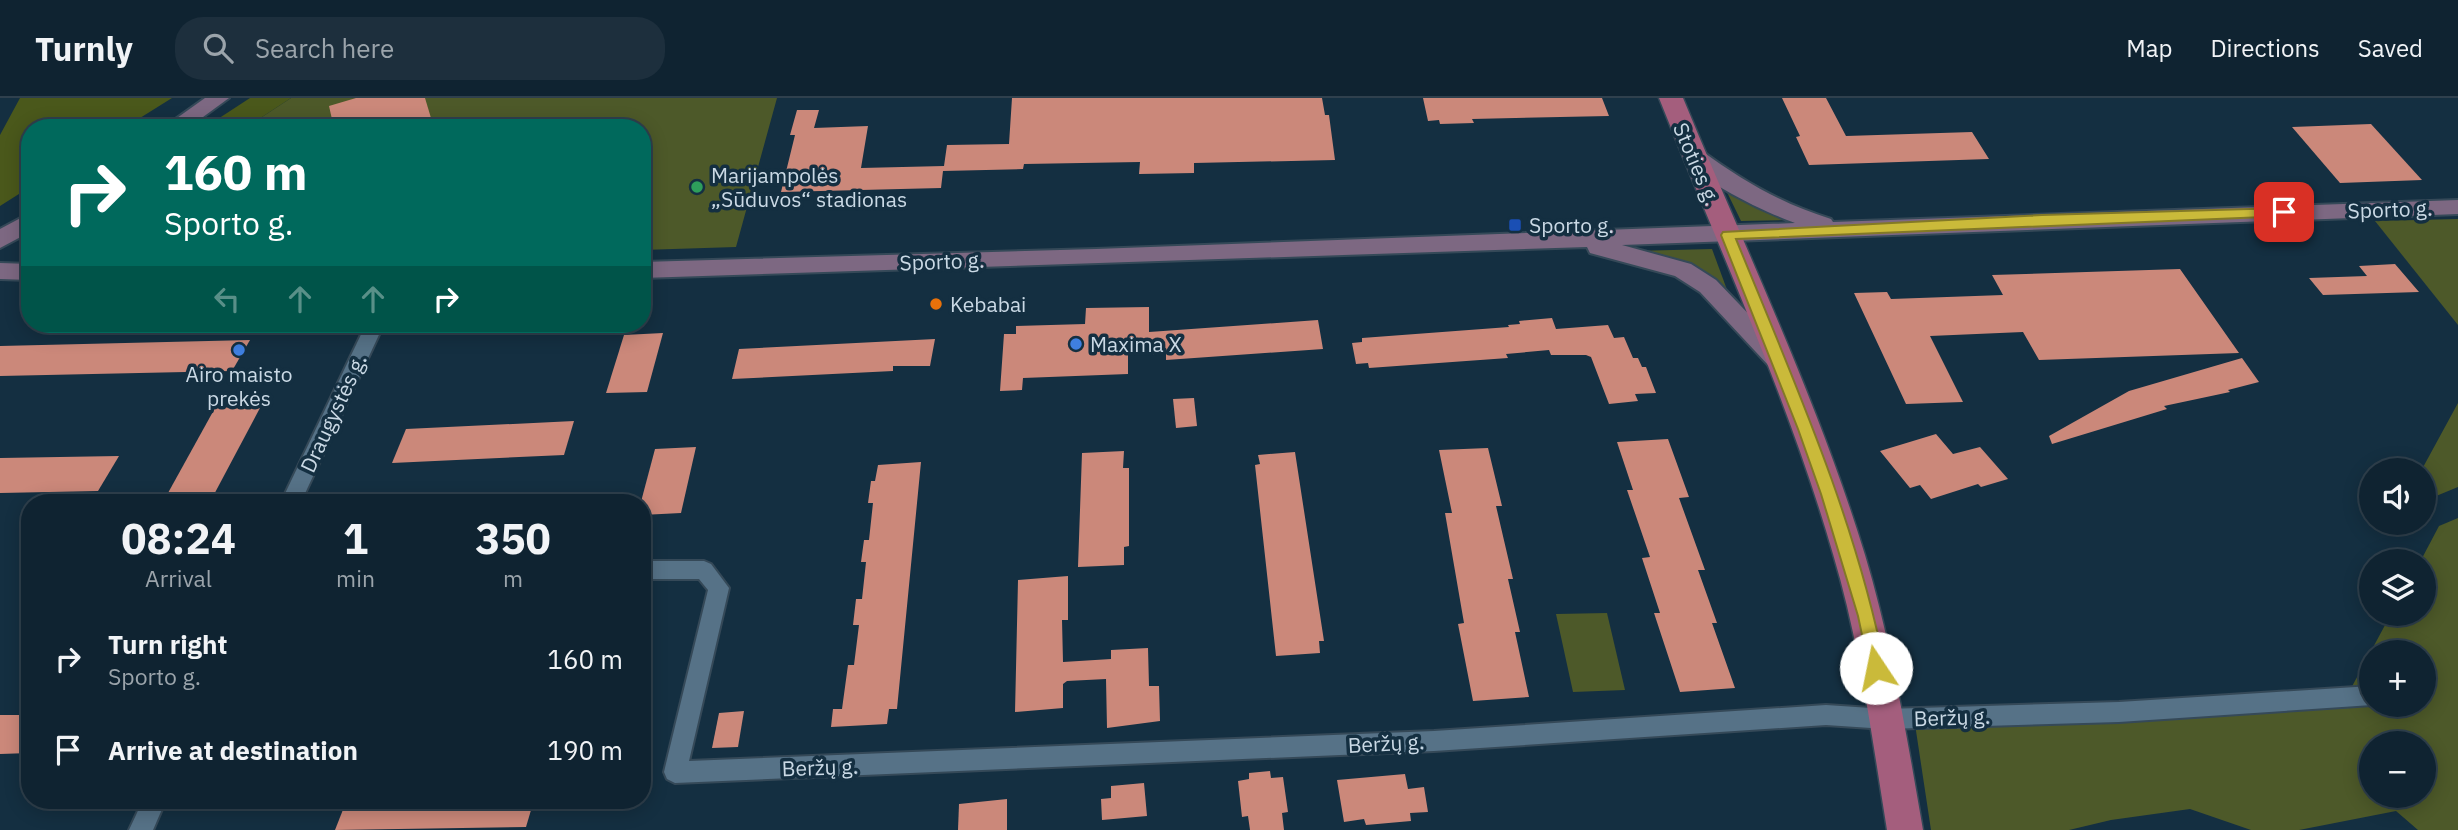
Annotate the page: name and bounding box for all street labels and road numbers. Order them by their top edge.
street label: Stoties g. [1667,118,1727,210]
street label: Sporto g. [2347,194,2433,224]
street label: Sporto g. [899,246,985,276]
street label: Draugystės g. [293,349,373,477]
street label: Beržų g. [1913,702,1991,732]
street label: Beržų g. [1347,727,1425,759]
street label: Beržų g. [781,752,859,782]

